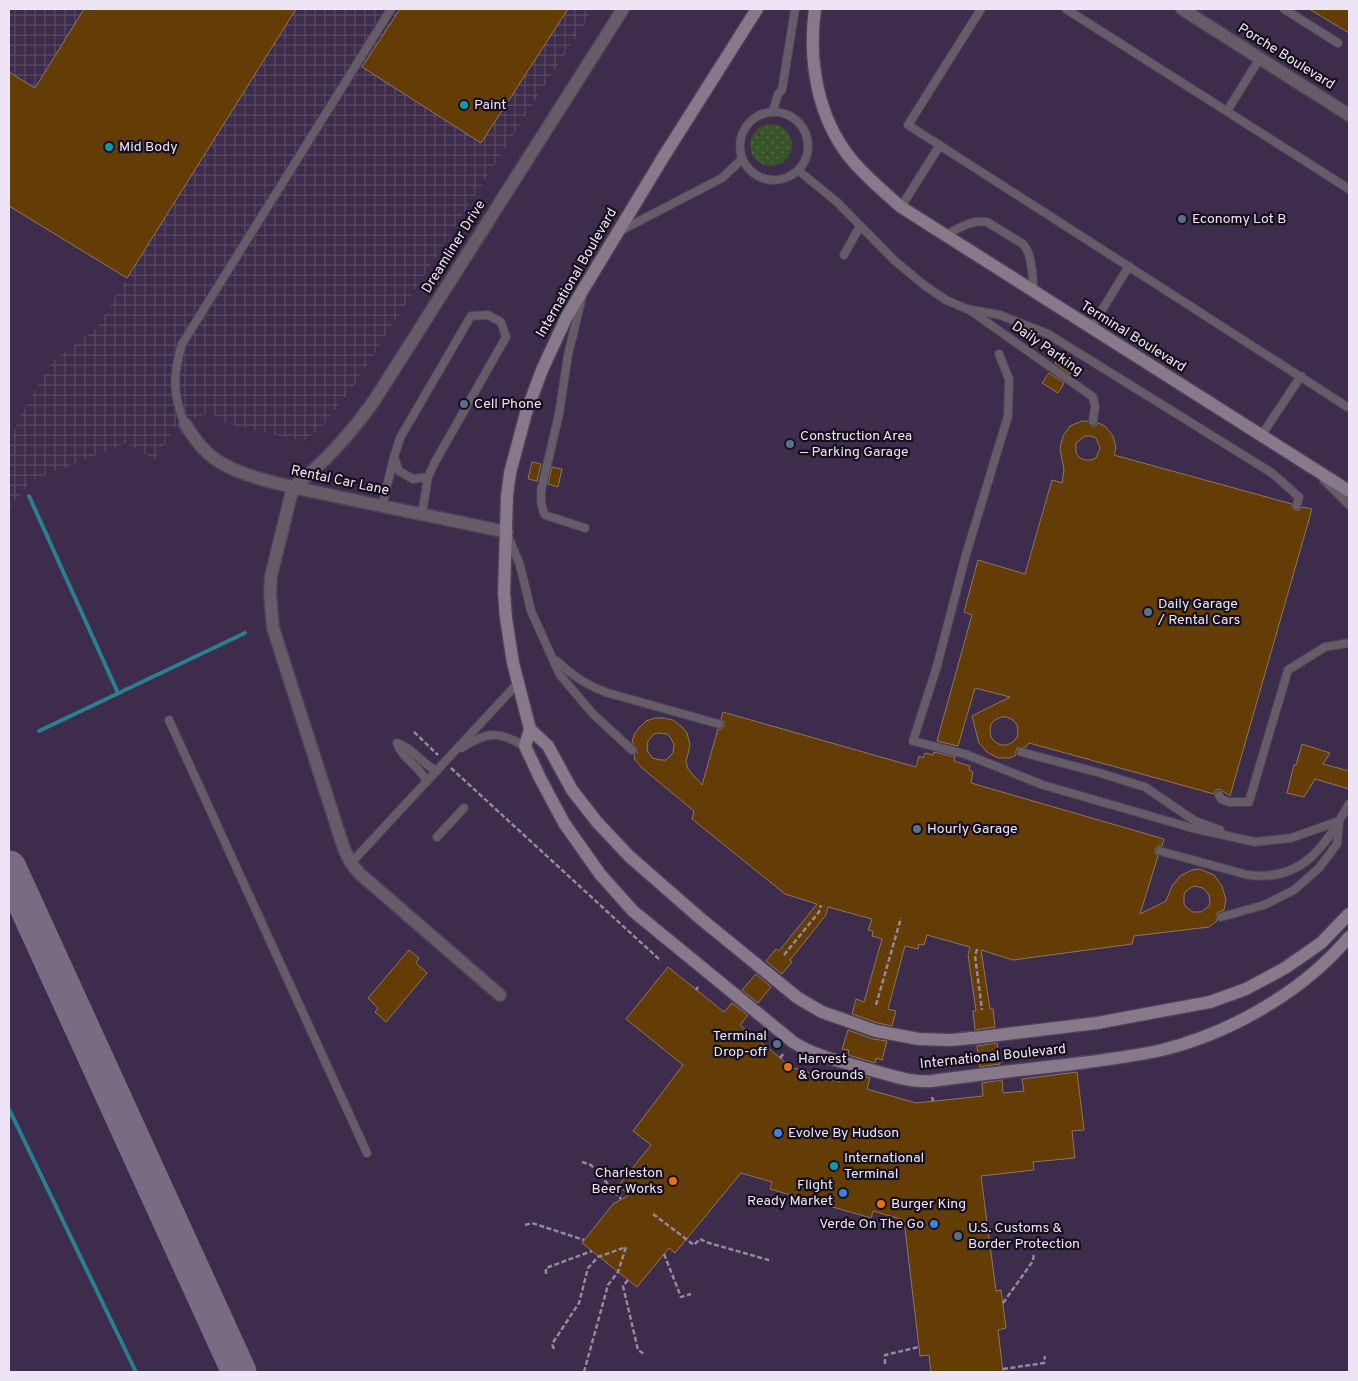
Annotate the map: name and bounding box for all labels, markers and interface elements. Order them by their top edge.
street label: Porche Boulevard [1234,20,1338,94]
place label: Paint [474,97,506,114]
marker: Paint [458,99,470,111]
place label: Mid Body [119,139,178,156]
marker: Mid Body [103,141,115,153]
street label: Dreamliner Drive [419,197,489,297]
street label: International Boulevard [533,205,621,341]
place label: Economy Lot B [1192,211,1286,228]
marker: Economy Lot B [1176,213,1188,225]
street label: Terminal Boulevard [1077,298,1189,376]
street label: Daily Parking [1008,318,1086,380]
place label: Cell Phone [474,396,542,413]
marker: Cell Phone [458,398,470,410]
place label: Construction Area — Parking Garage [800,428,912,461]
marker: Construction Area — Parking Garage [784,438,796,450]
street label: Rental Car Lane [289,462,391,500]
place label: Daily Garage / Rental Cars [1157,596,1240,629]
marker: Daily Garage / Rental Cars [1142,606,1154,618]
place label: Hourly Garage [927,821,1018,838]
marker: Hourly Garage [911,823,923,835]
place label: Terminal Drop-off [713,1028,768,1061]
marker: Terminal Drop-off [771,1038,783,1050]
street label: International Boulevard [919,1041,1067,1073]
place label: Harvest & Grounds [798,1051,864,1084]
marker: Harvest & Grounds [782,1061,794,1073]
place label: Evolve By Hudson [788,1125,899,1142]
marker: Evolve By Hudson [772,1127,784,1139]
place label: International Terminal [844,1150,924,1183]
marker: International Terminal [828,1160,840,1172]
place label: Charleston Beer Works [591,1165,663,1198]
marker: Charleston Beer Works [667,1175,679,1187]
place label: Flight Ready Market [747,1177,833,1210]
marker: Flight Ready Market [837,1187,849,1199]
place label: Burger King [891,1196,966,1213]
marker: Burger King [875,1198,887,1210]
place label: Verde On The Go [819,1216,924,1233]
marker: Verde On The Go [928,1218,940,1230]
place label: U.S. Customs & Border Protection [968,1220,1080,1253]
marker: U.S. Customs & Border Protection [952,1230,964,1242]

